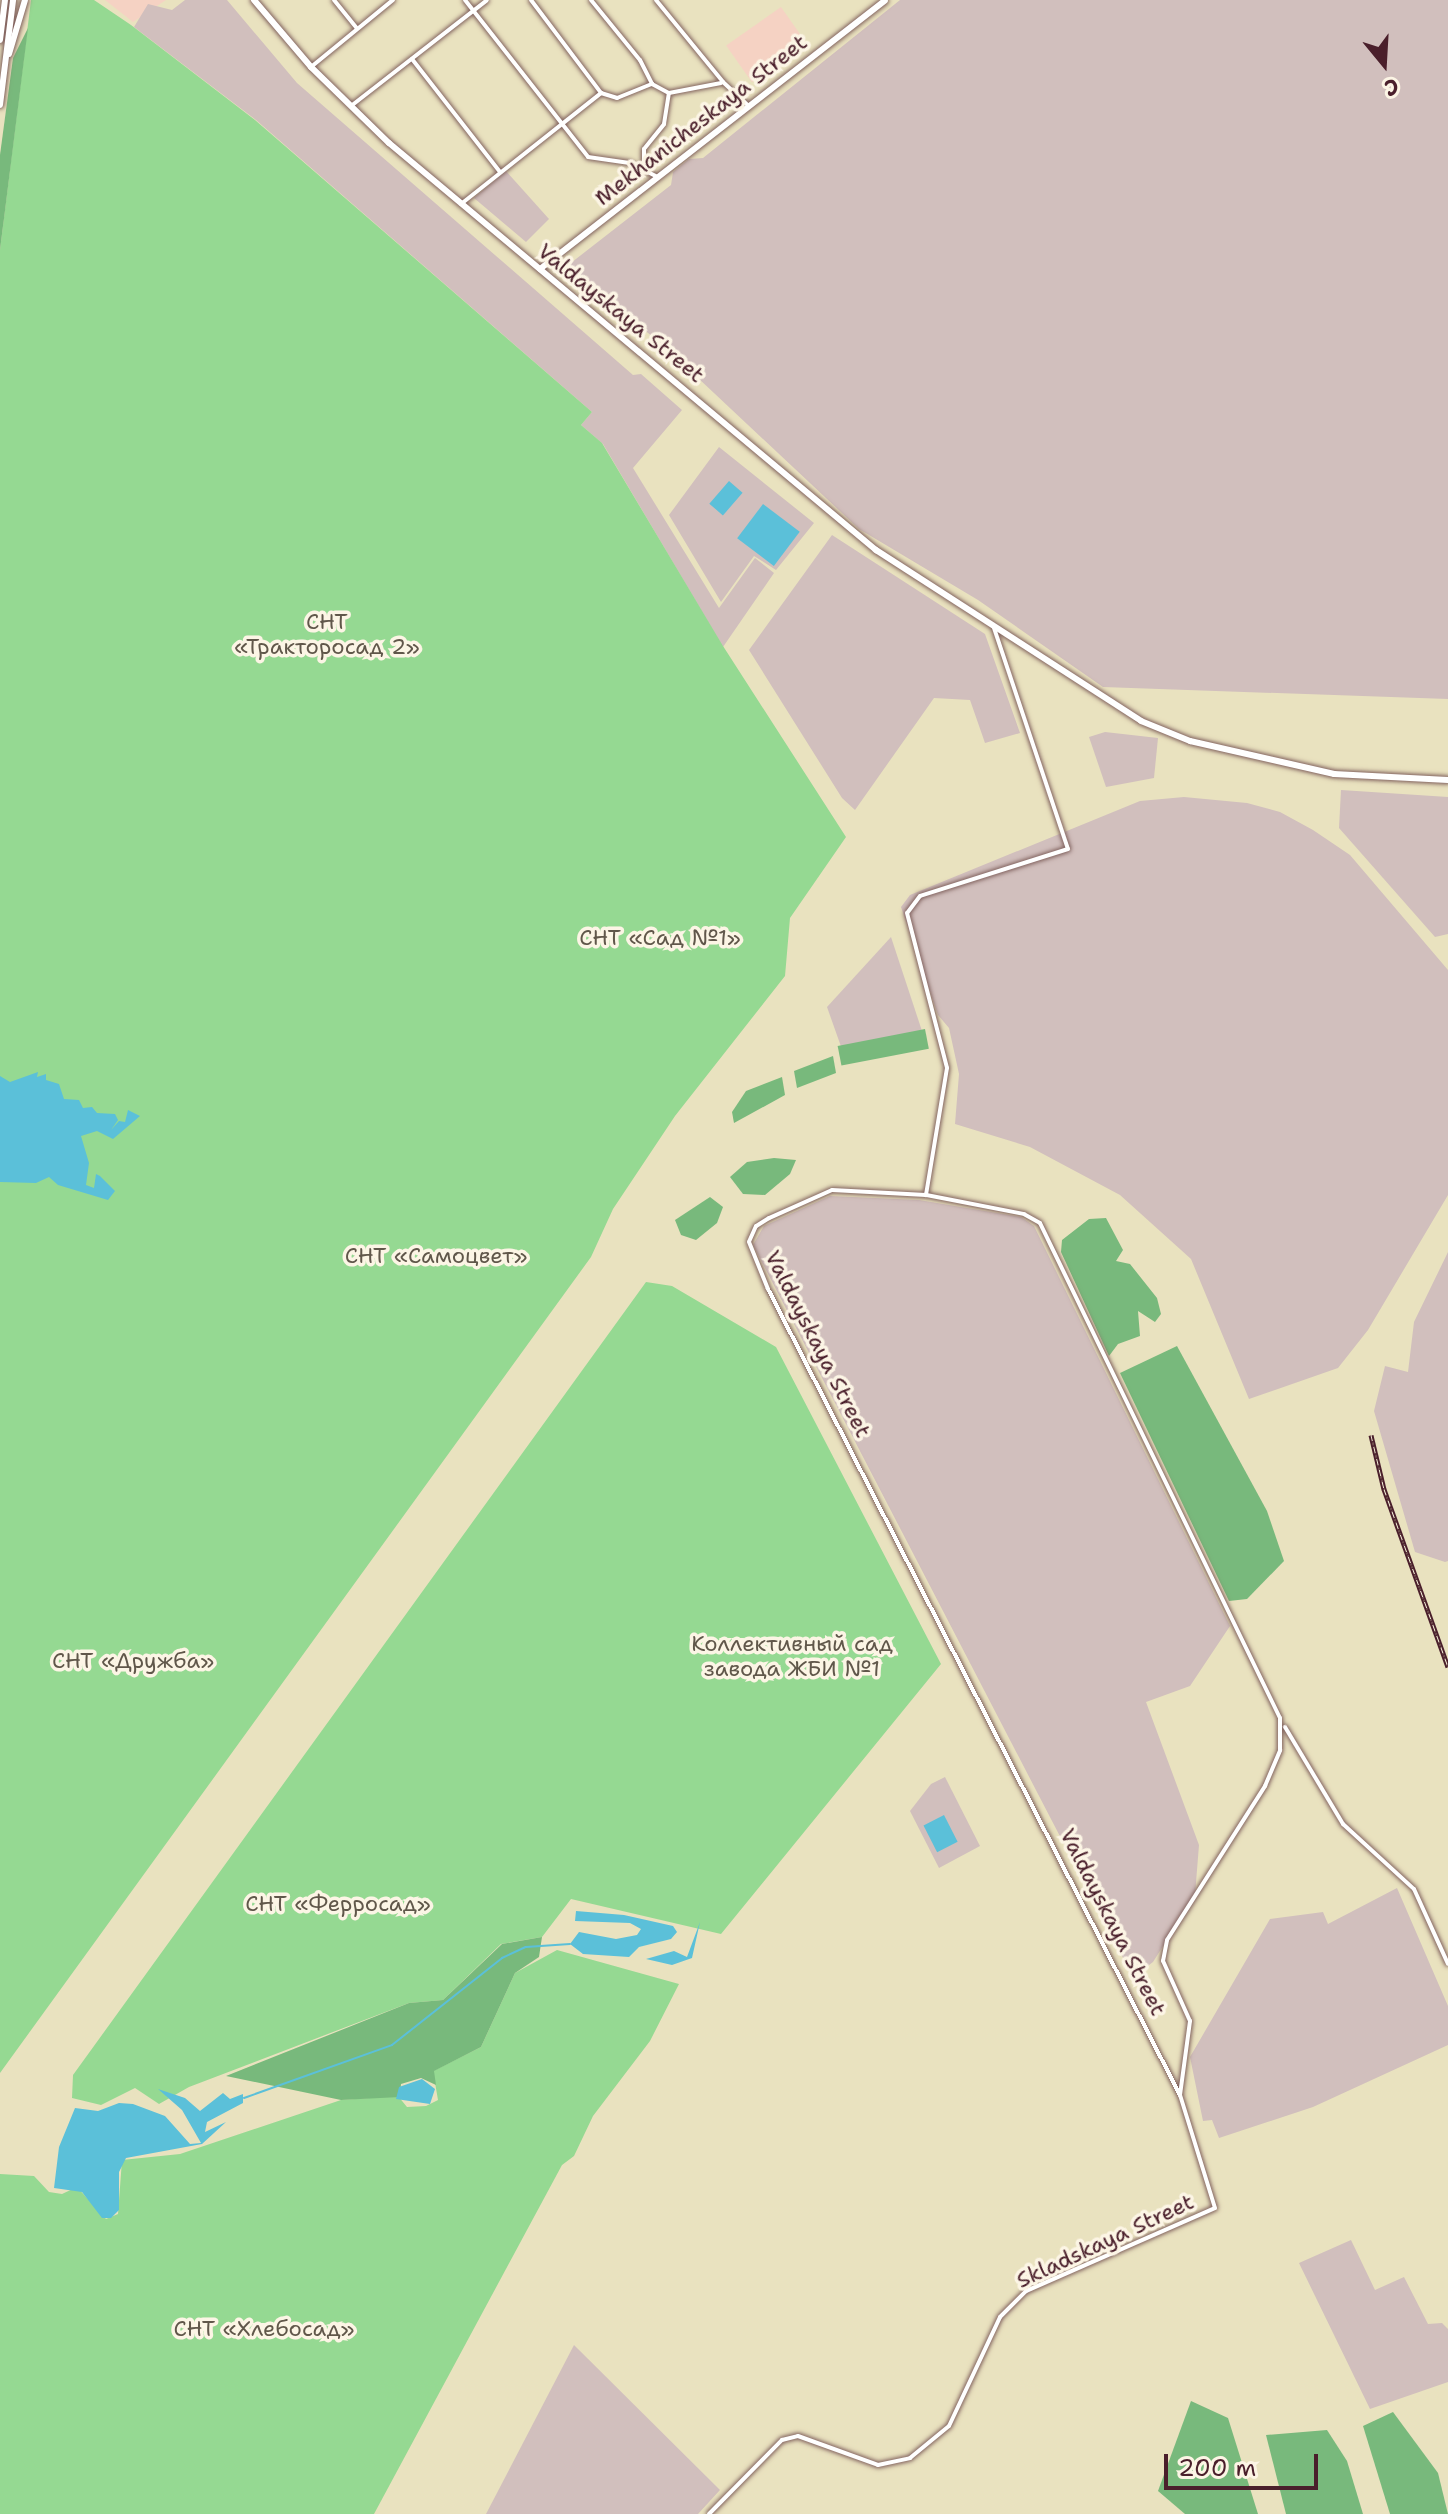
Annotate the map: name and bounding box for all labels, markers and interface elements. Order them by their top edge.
north arrow [1344,24,1424,104]
street label: Mekhanicheskaya Street [590,29,812,211]
text: С [1381,71,1402,103]
street label: Valdayskaya Street [532,238,710,388]
park label: СНТ «Тракторосад 2» [234,608,420,660]
park label: СНТ «Сад №1» [579,925,741,951]
park label: СНТ «Самоцвет» [345,1243,527,1269]
street label: Valdayskaya Street [759,1246,877,1442]
park label: Коллективный сад завода ЖБИ №1 [691,1630,893,1682]
park label: СНТ «Дружба» [52,1648,214,1674]
street label: Valdayskaya Street [1054,1824,1172,2020]
park label: СНТ «Ферросад» [245,1891,431,1917]
street label: Skladskaya Street [1012,2188,1198,2294]
park label: СНТ «Хлебосад» [174,2316,354,2342]
scale bar [1168,2438,1322,2488]
text: 200 m [1178,2452,1256,2484]

